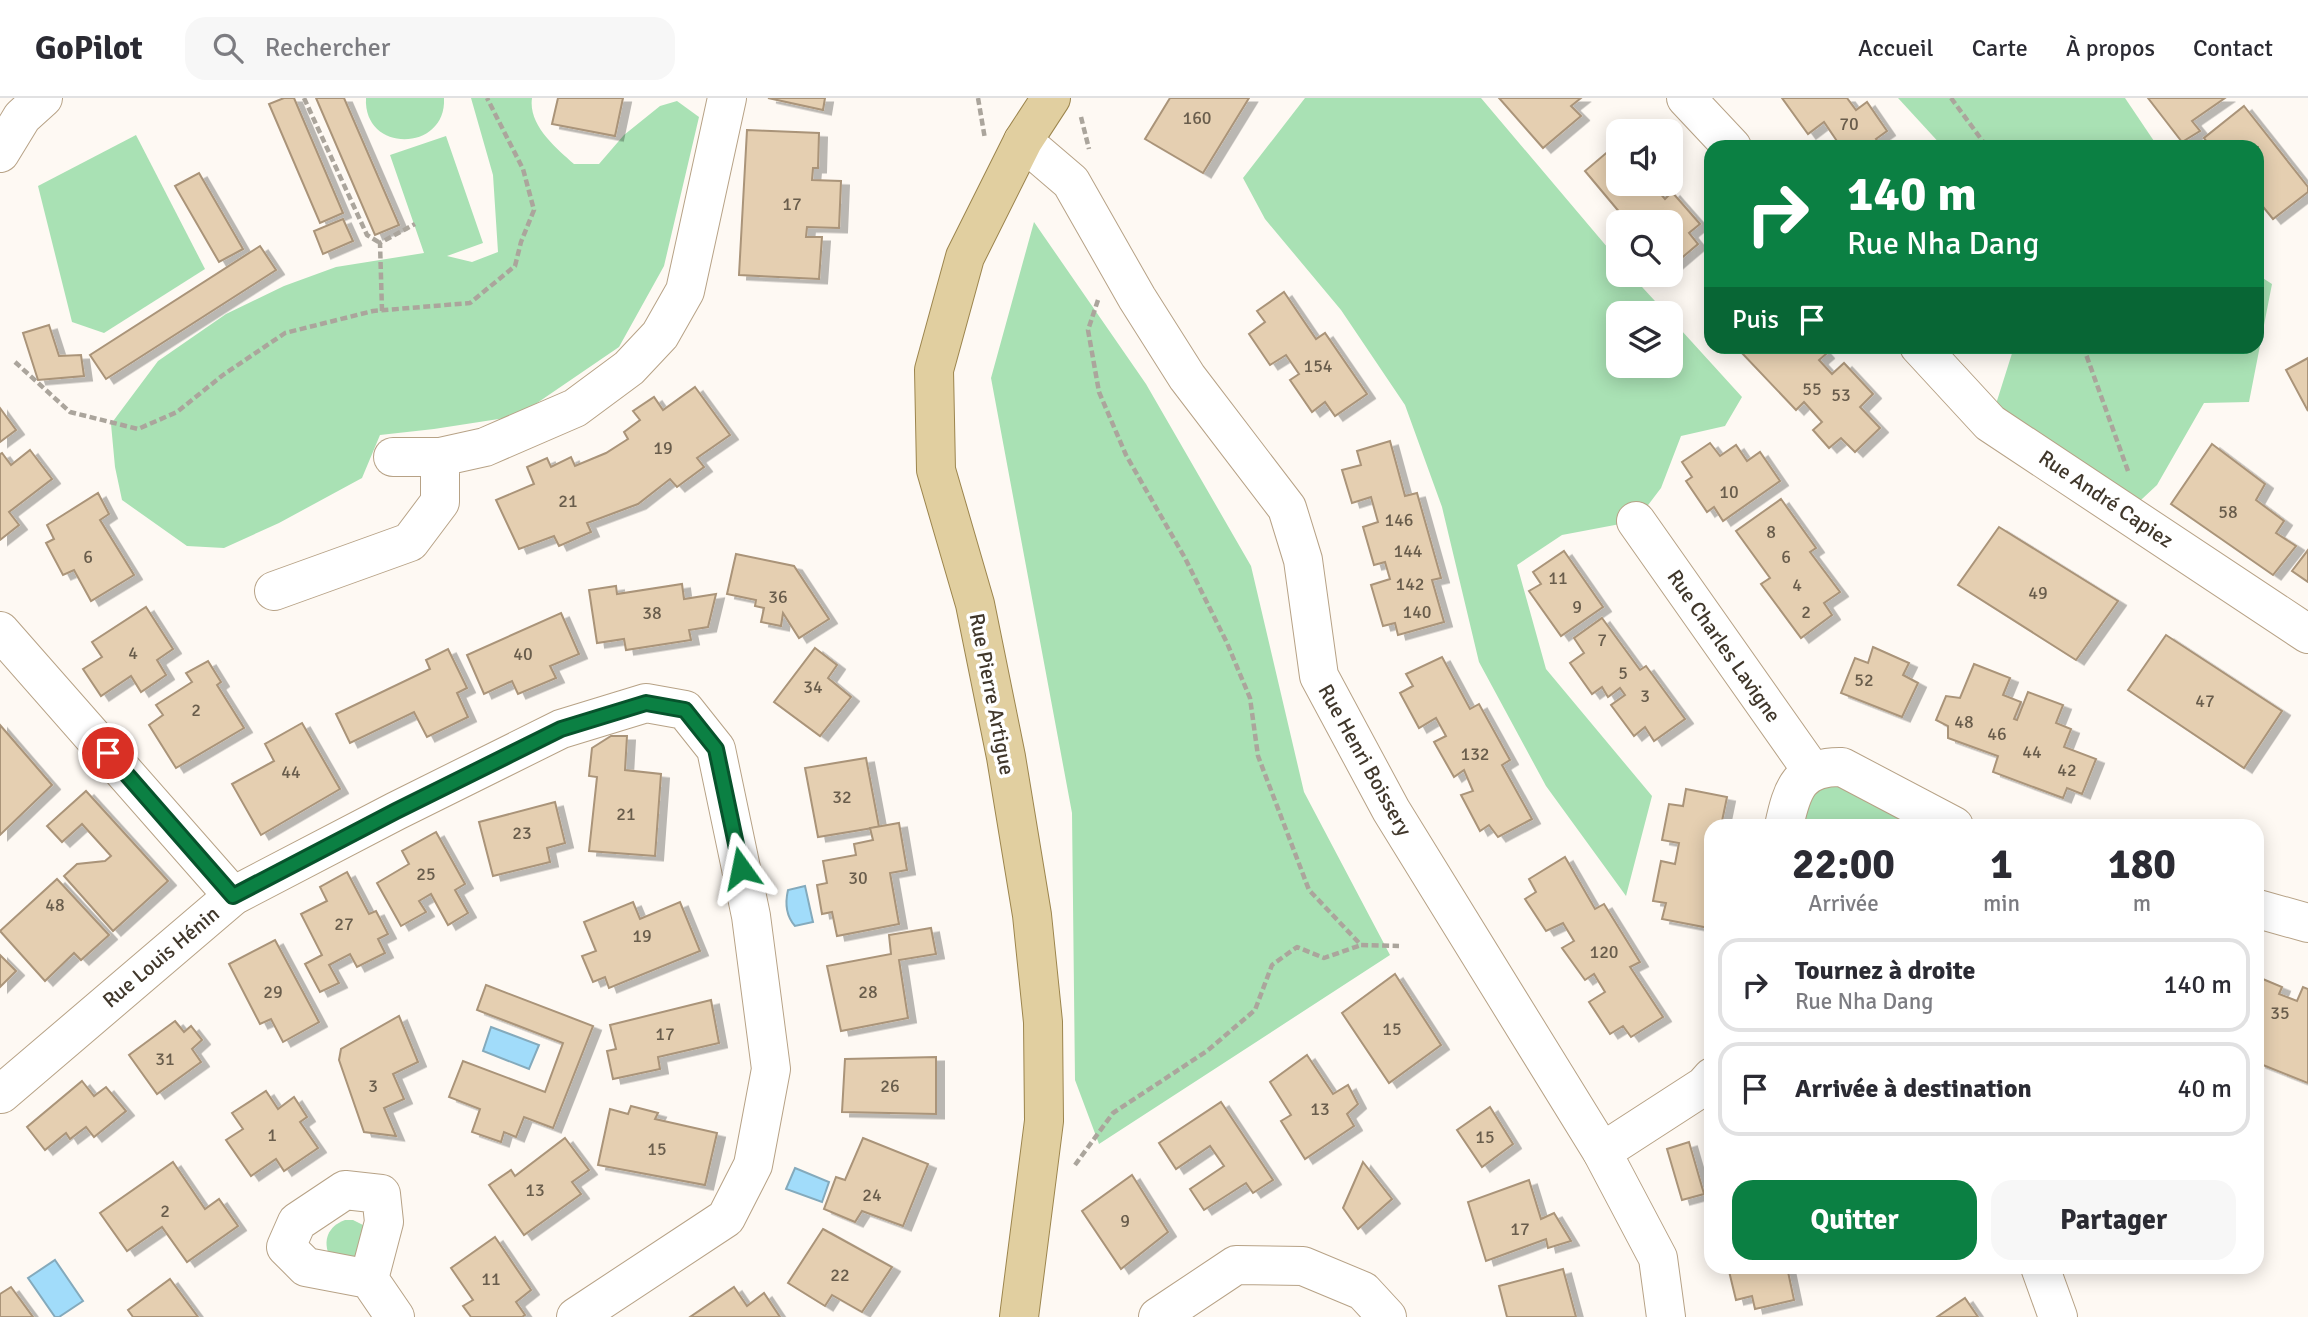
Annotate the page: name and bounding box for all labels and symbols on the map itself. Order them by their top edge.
house number: 160 [1182,107,1212,129]
house number: 70 [1839,113,1859,135]
house number: 17 [782,193,802,215]
house number: 154 [1303,355,1333,377]
house number: 55 [1802,378,1822,400]
house number: 53 [1831,384,1851,406]
house number: 19 [653,437,673,459]
street label: Rue André Capiez [2034,444,2178,554]
house number: 10 [1719,481,1739,503]
house number: 21 [558,490,578,512]
house number: 58 [2218,501,2238,523]
house number: 146 [1384,509,1414,531]
house number: 8 [1766,521,1776,543]
house number: 144 [1393,540,1423,562]
house number: 6 [83,546,93,568]
house number: 6 [1781,546,1791,568]
street label: Rue Charles Lavigne [1662,565,1786,727]
house number: 11 [1548,567,1568,589]
house number: 142 [1395,573,1425,595]
house number: 4 [1792,574,1802,596]
house number: 49 [2028,582,2048,604]
house number: 36 [768,586,788,608]
house number: 9 [1572,596,1582,618]
house number: 140 [1402,601,1432,623]
house number: 2 [1801,601,1811,623]
house number: 38 [642,602,662,624]
street label: Rue Pierre Artigue [964,611,1020,777]
house number: 7 [1597,629,1607,651]
house number: 4 [128,642,138,664]
house number: 40 [513,643,533,665]
house number: 5 [1618,662,1628,684]
house number: 52 [1854,669,1874,691]
house number: 34 [803,676,823,698]
street label: Rue Henri Boissery [1313,680,1418,841]
house number: 3 [1640,685,1650,707]
house number: 47 [2195,690,2215,712]
house number: 2 [191,699,201,721]
house number: 48 [1954,711,1974,733]
pin [78,723,138,783]
house number: 46 [1987,723,2007,745]
house number: 44 [2022,741,2042,763]
house number: 132 [1460,743,1490,765]
house number: 42 [2057,759,2077,781]
house number: 44 [281,761,301,783]
house number: 32 [832,786,852,808]
house number: 21 [616,803,636,825]
house number: 23 [512,822,532,844]
position arrow [704,831,778,905]
house number: 25 [416,863,436,885]
house number: 30 [848,867,868,889]
house number: 48 [45,894,65,916]
street label: Rue Louis Hénin [97,901,225,1013]
house number: 27 [334,913,354,935]
house number: 19 [632,925,652,947]
house number: 120 [1589,941,1619,963]
house number: 29 [263,981,283,1003]
house number: 28 [858,981,878,1003]
house number: 35 [2270,1002,2290,1024]
house number: 15 [1382,1018,1402,1040]
house number: 17 [655,1023,675,1045]
house number: 31 [155,1048,175,1070]
house number: 3 [368,1075,378,1097]
house number: 26 [880,1075,900,1097]
house number: 13 [1310,1098,1330,1120]
house number: 1 [267,1124,277,1146]
house number: 15 [1475,1126,1495,1148]
house number: 15 [647,1138,667,1160]
house number: 13 [525,1179,545,1201]
house number: 24 [862,1184,882,1206]
house number: 2 [160,1200,170,1222]
house number: 9 [1120,1210,1130,1232]
house number: 17 [1510,1218,1530,1240]
house number: 22 [830,1264,850,1286]
house number: 11 [481,1268,501,1290]

